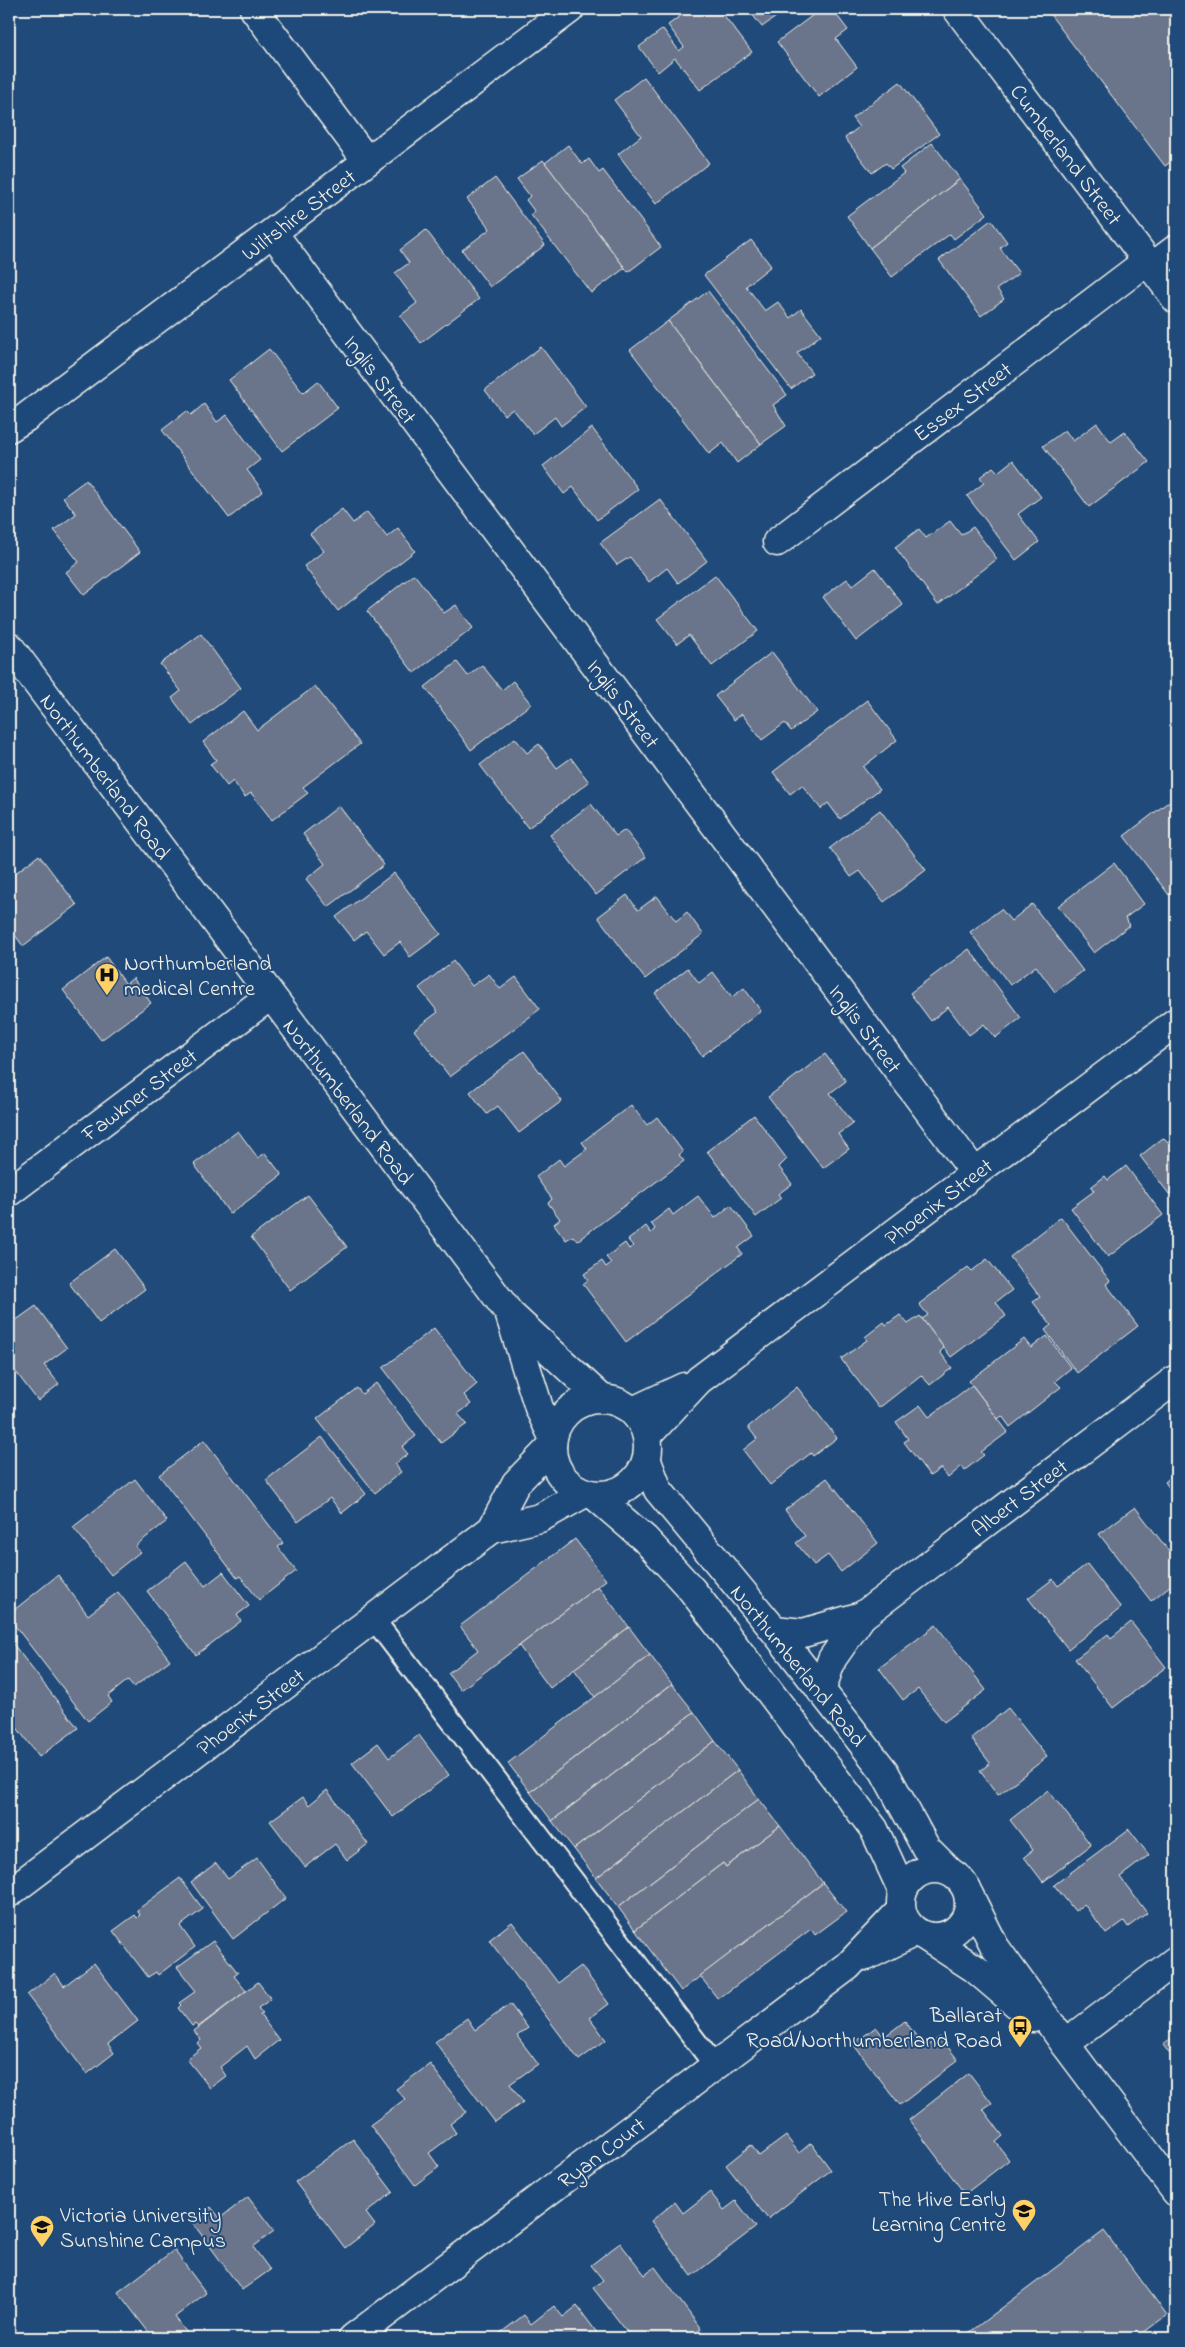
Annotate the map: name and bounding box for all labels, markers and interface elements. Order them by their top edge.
street label: Cumberland Street [1001,78,1129,234]
street label: Wiltshire Street [236,162,364,270]
street label: Inglis Street [333,329,423,433]
street label: Essex Street [908,355,1020,451]
street label: Inglis Street [576,653,666,757]
street label: Northumberland Road [30,688,177,868]
place label: Northumberland medical Centre [124,949,272,1006]
hospital icon: Northumberland medical Centre [94,962,120,996]
street label: Inglis Street [818,978,908,1082]
street label: Northumberland Road [273,1013,420,1193]
street label: Fawkner Street [75,1042,206,1151]
street label: Phoenix Street [879,1152,1001,1255]
street label: Albert Street [966,1452,1076,1546]
street label: Northumberland Road [721,1579,872,1755]
street label: Phoenix Street [191,1662,313,1765]
place label: Ballarat Road/Northumberland Road [746,2001,1003,2058]
bus stop icon: Ballarat Road/Northumberland Road [1007,2014,1033,2048]
street label: Ryan Court [552,2110,655,2199]
place label: The Hive Early Learning Centre [871,2185,1006,2243]
school or university icon: The Hive Early Learning Centre [1011,2198,1037,2232]
place label: Victoria University Sunshine Campus [59,2201,226,2258]
school or university icon: Victoria University Sunshine Campus [29,2214,55,2248]

